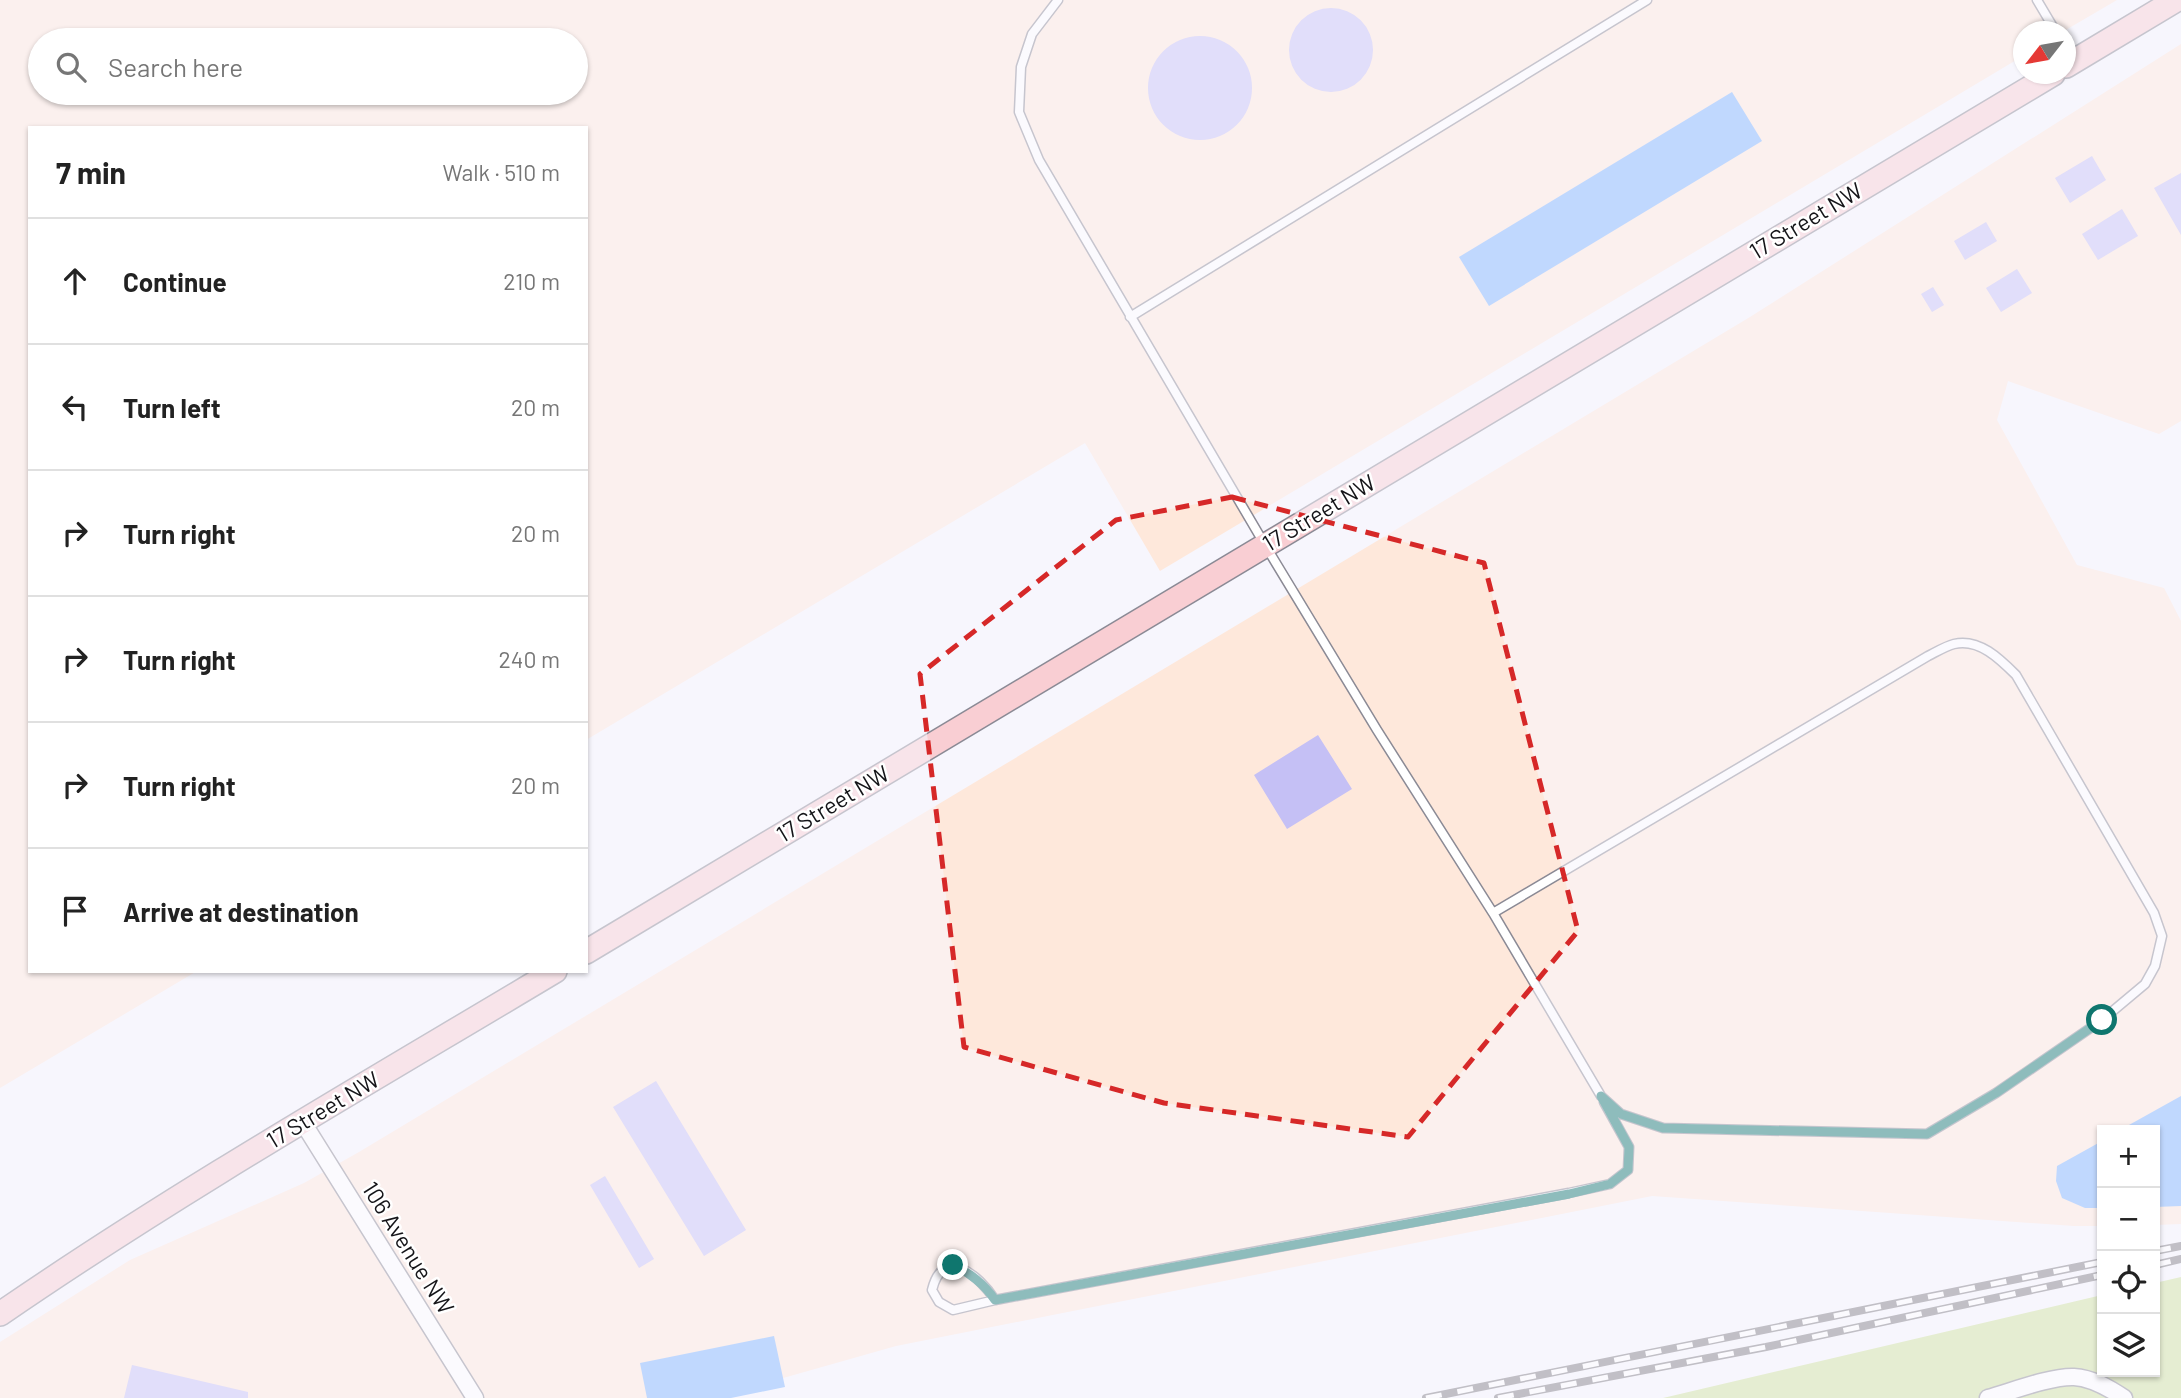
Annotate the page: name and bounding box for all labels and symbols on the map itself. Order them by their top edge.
north arrow [2013,21,2076,84]
street label: 17 Street NW [1744,176,1867,265]
street label: 17 Street NW [1257,468,1380,557]
street label: 17 Street NW [771,759,894,848]
route start [2086,1004,2117,1035]
street label: 17 Street NW [261,1065,384,1154]
street label: 106 Avenue NW [357,1176,461,1319]
route end [937,1249,968,1280]

